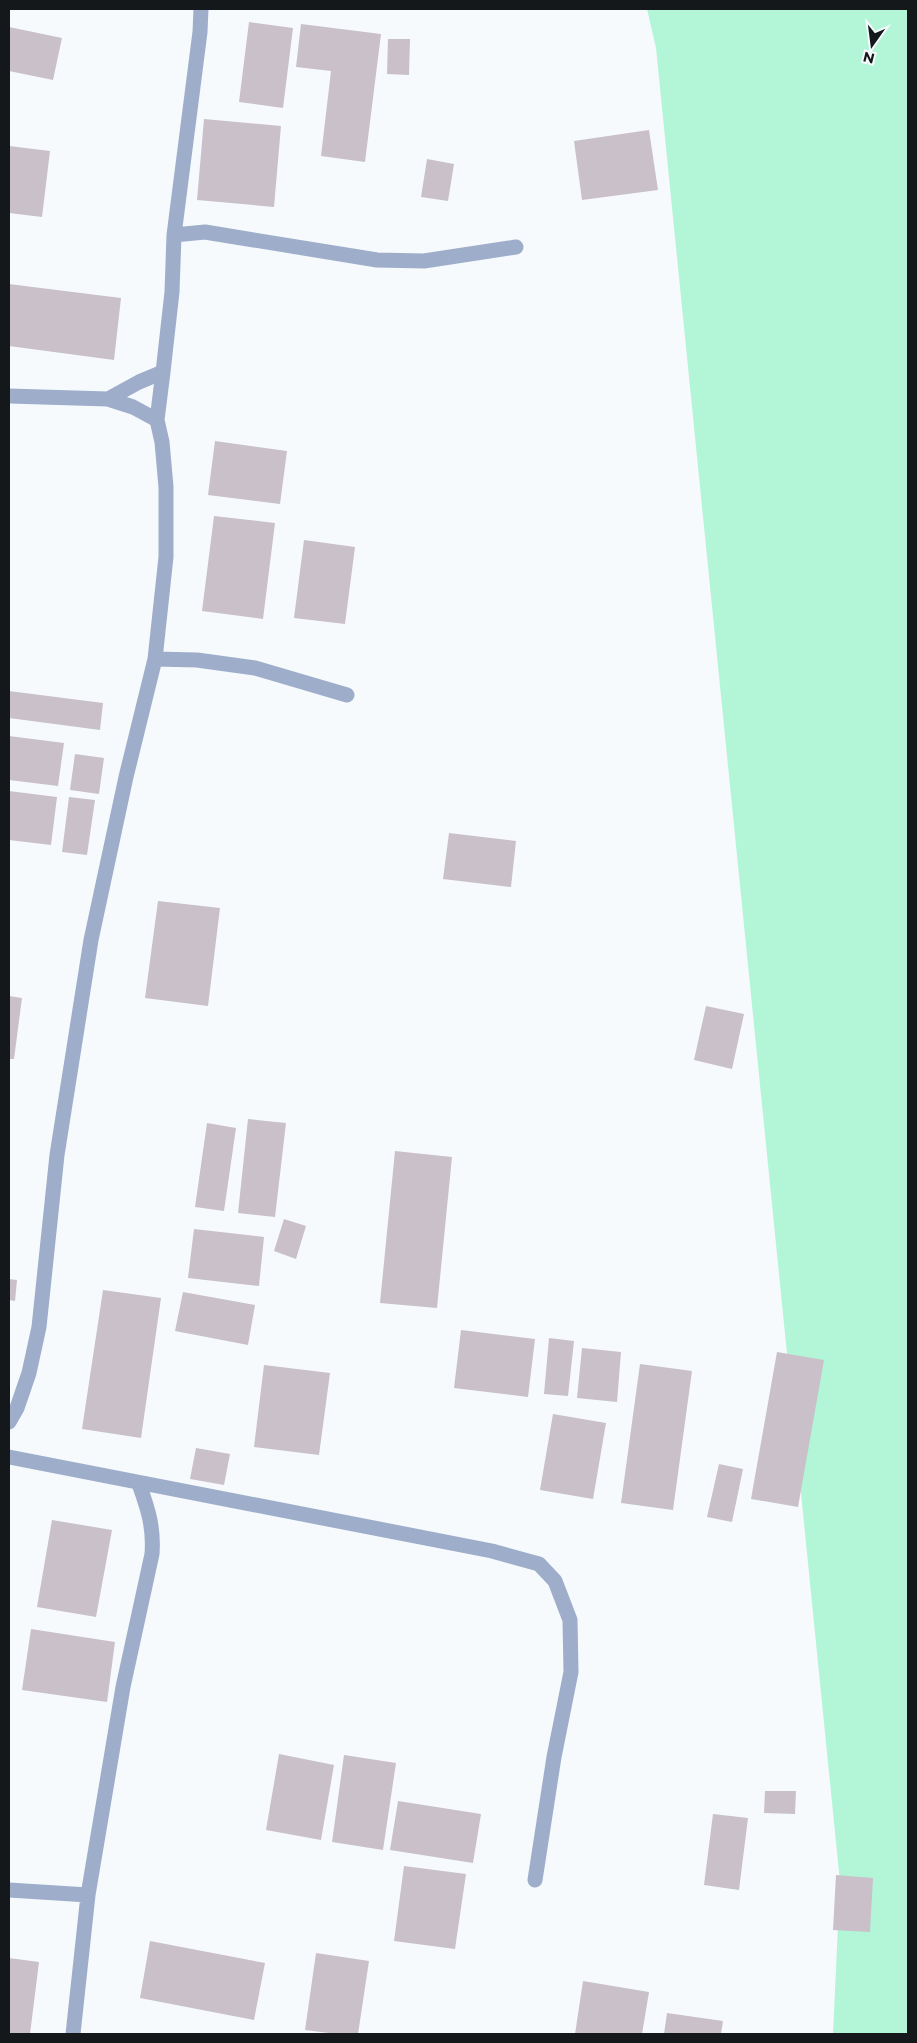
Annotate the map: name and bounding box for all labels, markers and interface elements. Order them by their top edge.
north arrow [847,20,897,70]
text: N [861,48,877,68]

